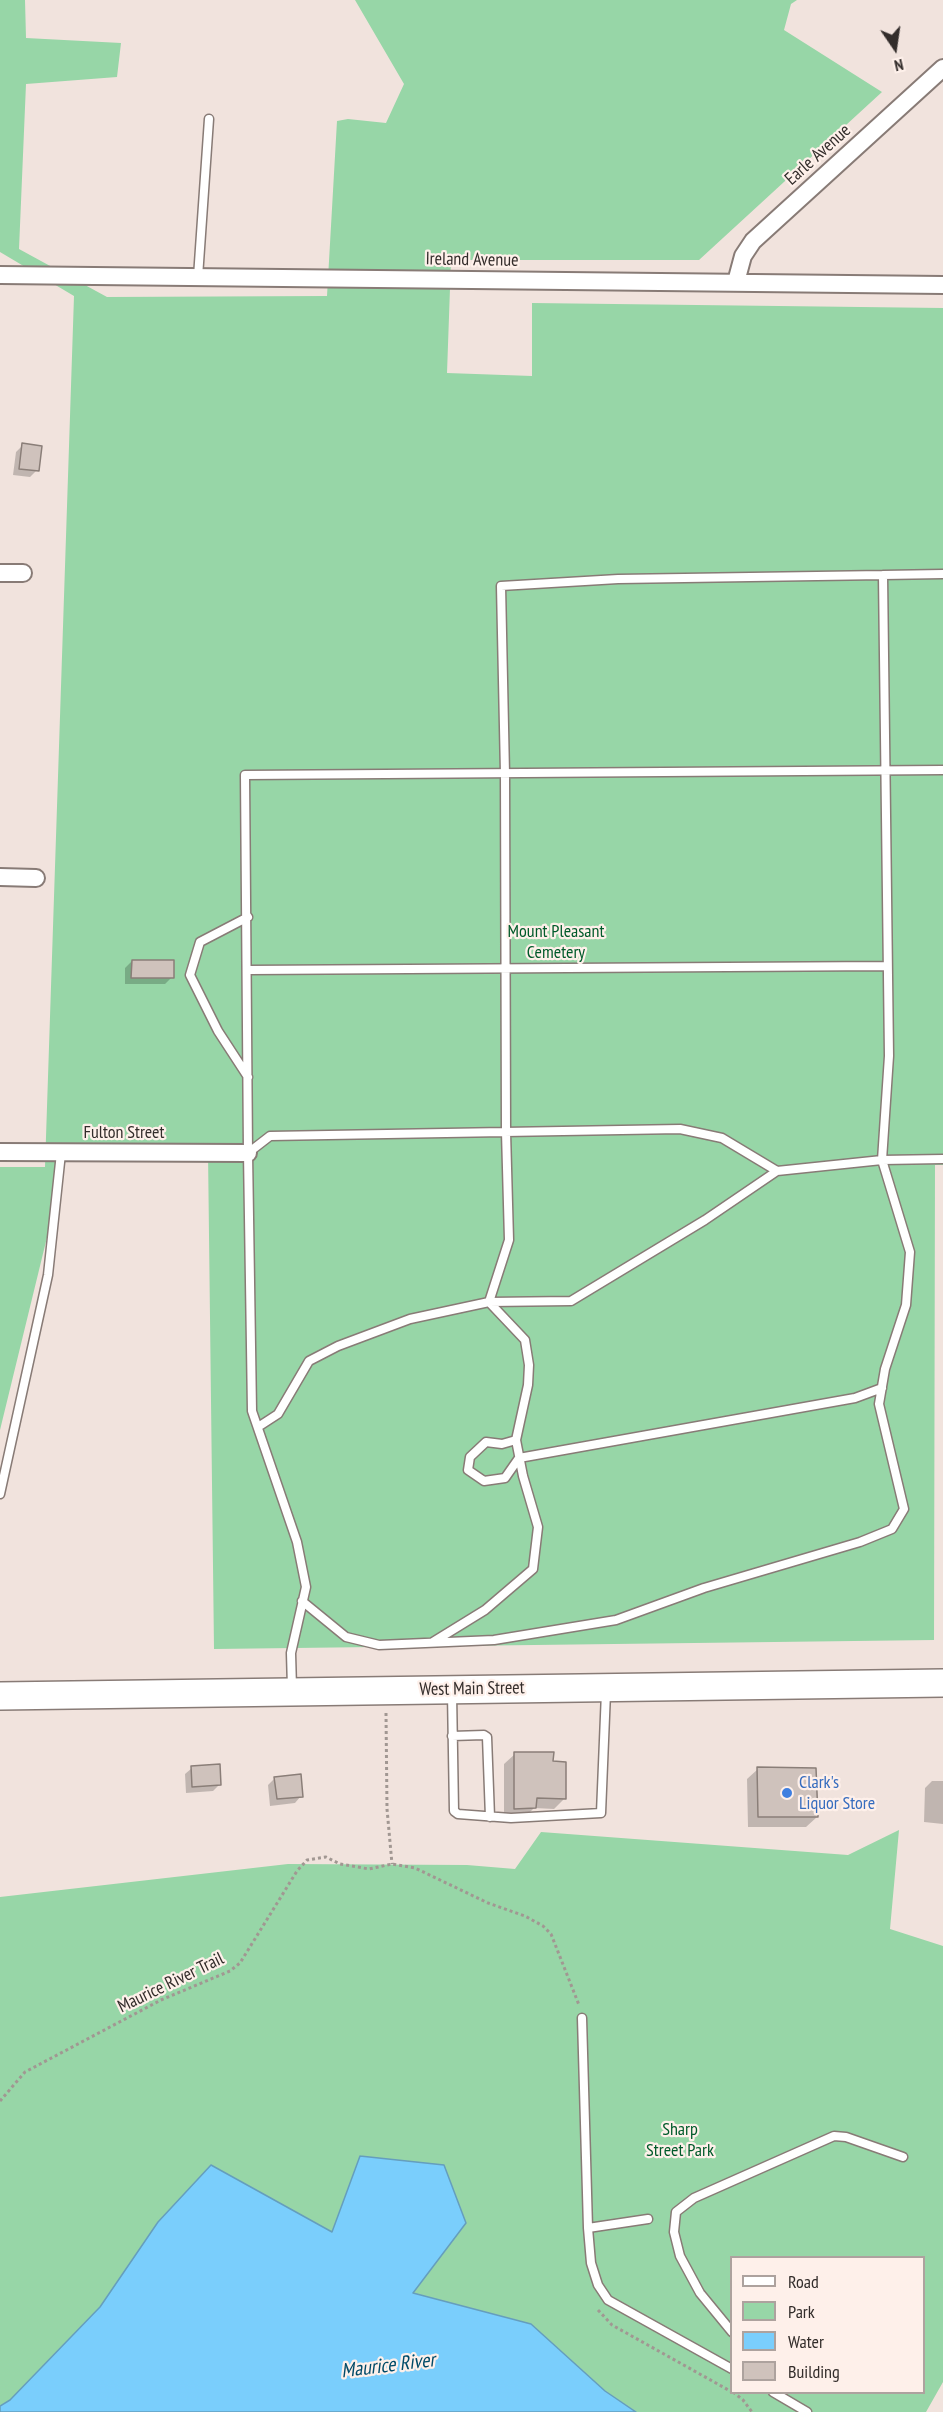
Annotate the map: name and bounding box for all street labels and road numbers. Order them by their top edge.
street label: Earle Avenue [781,120,855,190]
street label: Ireland Avenue [425,248,519,272]
street label: Fulton Street [84,1122,164,1144]
street label: West Main Street [419,1677,525,1701]
street label: Maurice River Trail [115,1948,227,2018]

